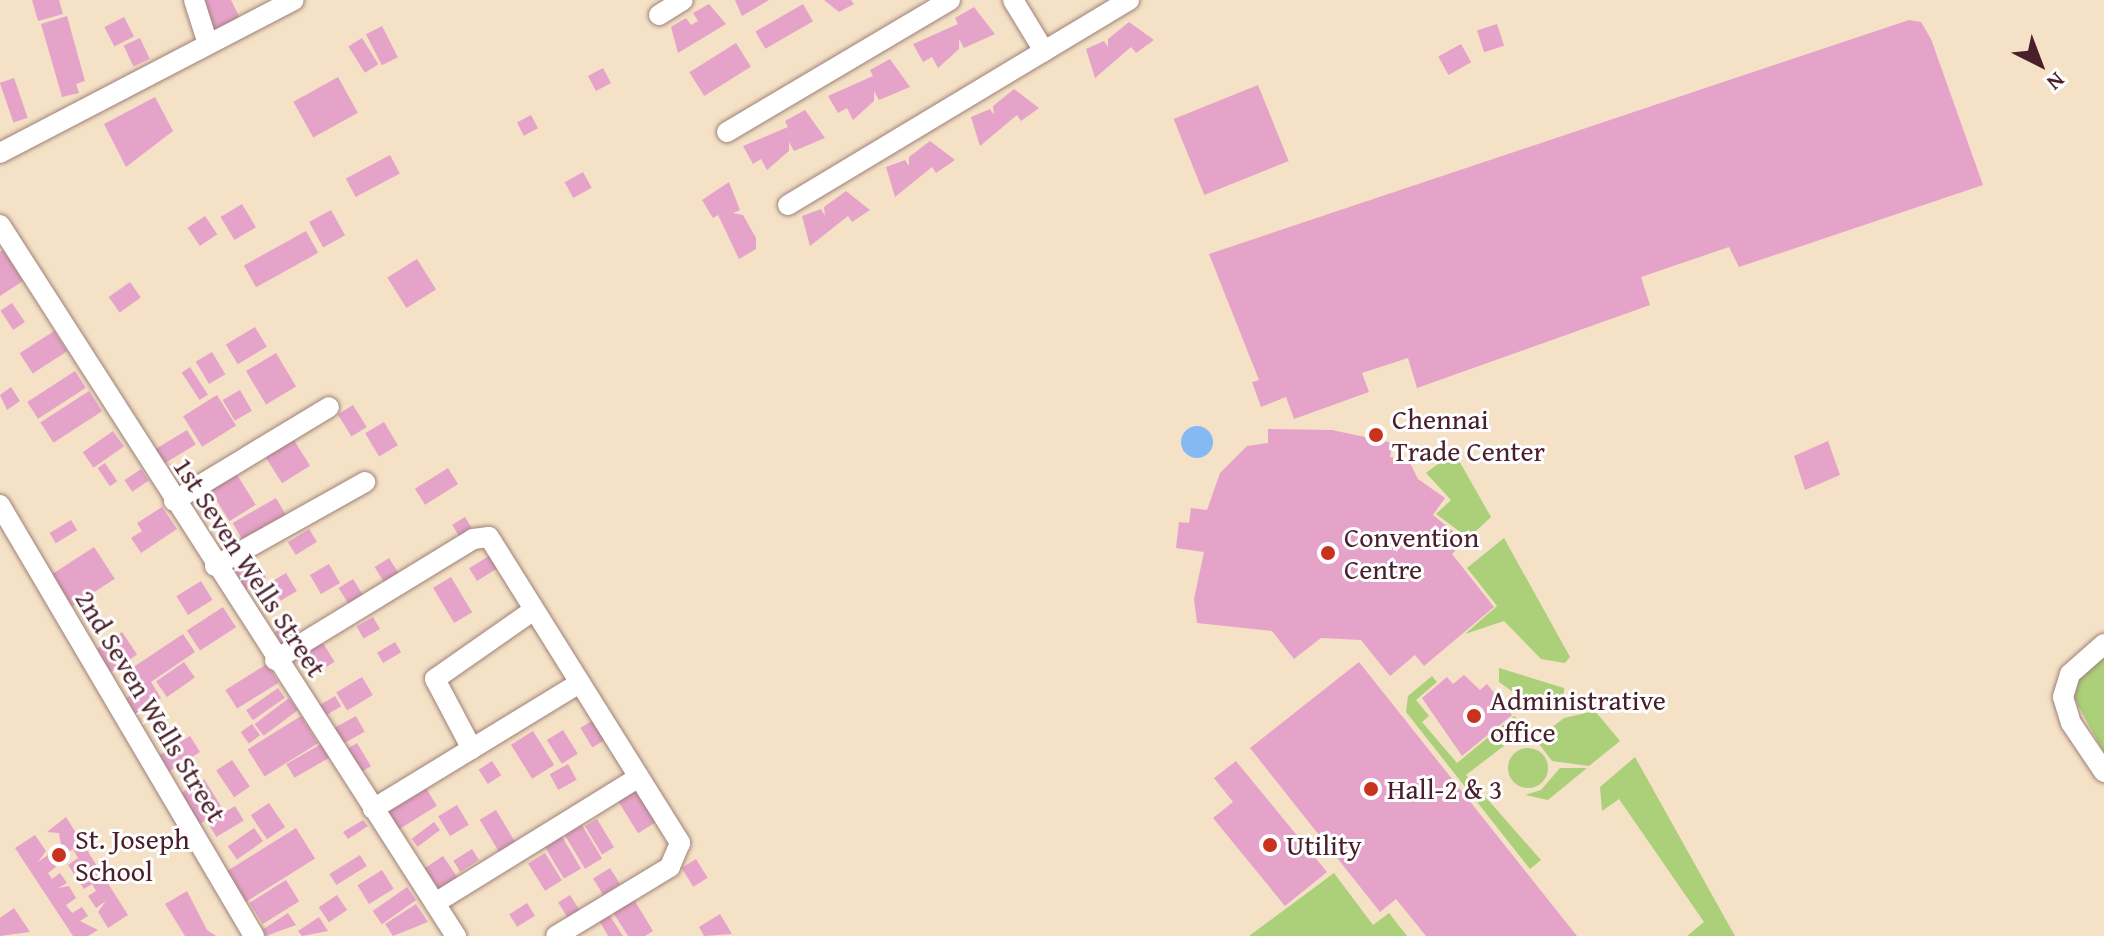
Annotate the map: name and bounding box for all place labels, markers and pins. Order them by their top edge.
place label: Chennai Trade Center [1392,402,1545,468]
marker: Chennai Trade Center [1367,426,1385,444]
place label: Convention Centre [1344,520,1479,586]
marker: Convention Centre [1319,544,1337,562]
place label: Administrative office [1490,683,1666,749]
marker: Administrative office [1465,707,1483,725]
place label: Hall-2 & 3 [1387,772,1502,806]
marker: Hall-2 & 3 [1362,780,1380,798]
place label: St. Joseph School [75,822,190,888]
place label: Utility [1286,828,1362,862]
marker: Utility [1261,836,1279,854]
marker: St. Joseph School [50,846,68,864]

